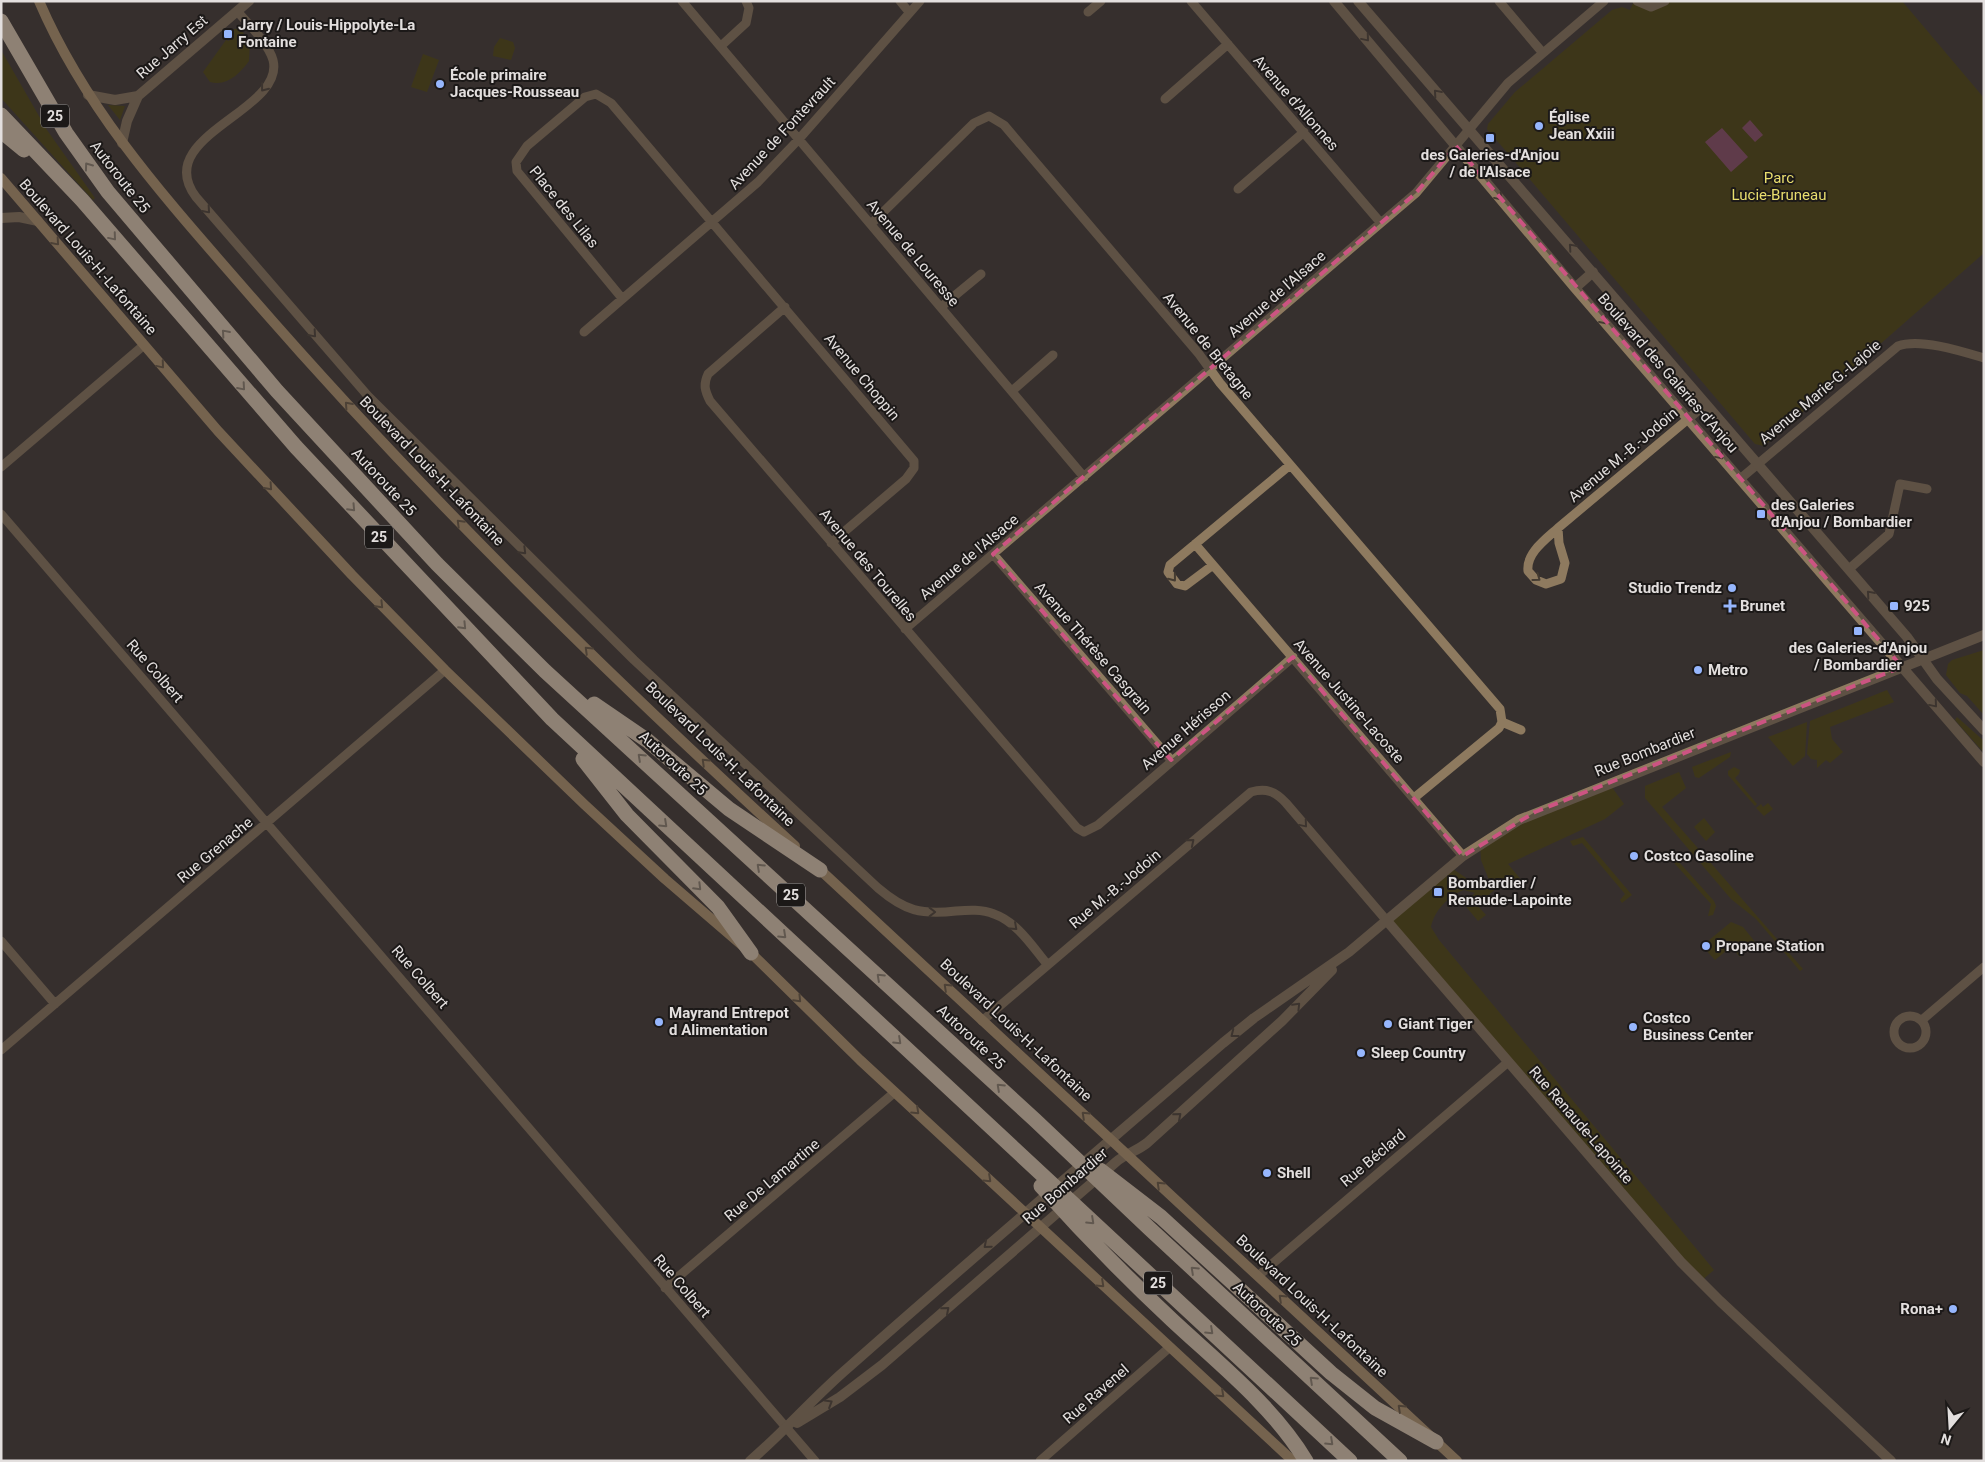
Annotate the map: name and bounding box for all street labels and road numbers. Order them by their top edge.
street label: Rue Jarry Est [133,11,211,83]
street label: Avenue d'Allonnes [1250,51,1342,155]
street label: Avenue de Fontevrault [725,73,839,193]
road number: 25 [41,104,69,128]
street label: Autoroute 25 [86,137,154,217]
street label: Place des Lilas [526,162,602,252]
street label: Boulevard Louis-H.-Lafontaine [15,175,161,339]
street label: Avenue de Louresse [863,196,963,310]
street label: Avenue de l'Alsace [1225,247,1330,341]
street label: Avenue de Bretagne [1159,289,1257,403]
street label: Boulevard des Galeries-d'Anjou [1594,290,1742,456]
street label: Avenue Choppin [820,330,904,424]
street label: Avenue Marie-G.-Lajoie [1756,336,1884,448]
street label: Boulevard Louis-H.-Lafontaine [356,393,508,549]
street label: Avenue M.-B.-Jodoin [1565,404,1681,506]
street label: Autoroute 25 [348,444,420,520]
street label: Avenue des Tourelles [816,505,920,625]
street label: Avenue de l'Alsace [916,510,1022,604]
road number: 25 [365,526,393,548]
street label: Avenue Thérèse Casgrain [1031,578,1155,718]
street label: Avenue Justine-Lacoste [1290,635,1408,767]
street label: Rue Colbert [123,636,187,706]
street label: Boulevard Louis-H.-Lafontaine [642,678,798,830]
street label: Avenue Hérisson [1138,686,1234,774]
street label: Rue Bombardier [1592,724,1698,780]
street label: Autoroute 25 [635,727,711,799]
street label: Rue Grenache [174,813,256,887]
street label: Rue M.-B.-Jodoin [1066,846,1164,932]
road number: 25 [777,884,805,906]
street label: Rue Colbert [388,942,452,1012]
street label: Boulevard Louis-H.-Lafontaine [937,955,1096,1105]
street label: Autoroute 25 [933,1001,1009,1073]
street label: Rue Renaude-Lapointe [1525,1063,1637,1187]
street label: Rue Béclard [1337,1126,1409,1190]
street label: Rue De Lamartine [721,1135,823,1225]
street label: Rue Bombardier [1019,1144,1111,1228]
street label: Boulevard Louis-H.-Lafontaine [1233,1231,1392,1381]
street label: Rue Colbert [650,1251,714,1321]
road number: 25 [1144,1272,1172,1295]
street label: Autoroute 25 [1229,1278,1305,1350]
street label: Rue Ravenel [1059,1360,1133,1428]

